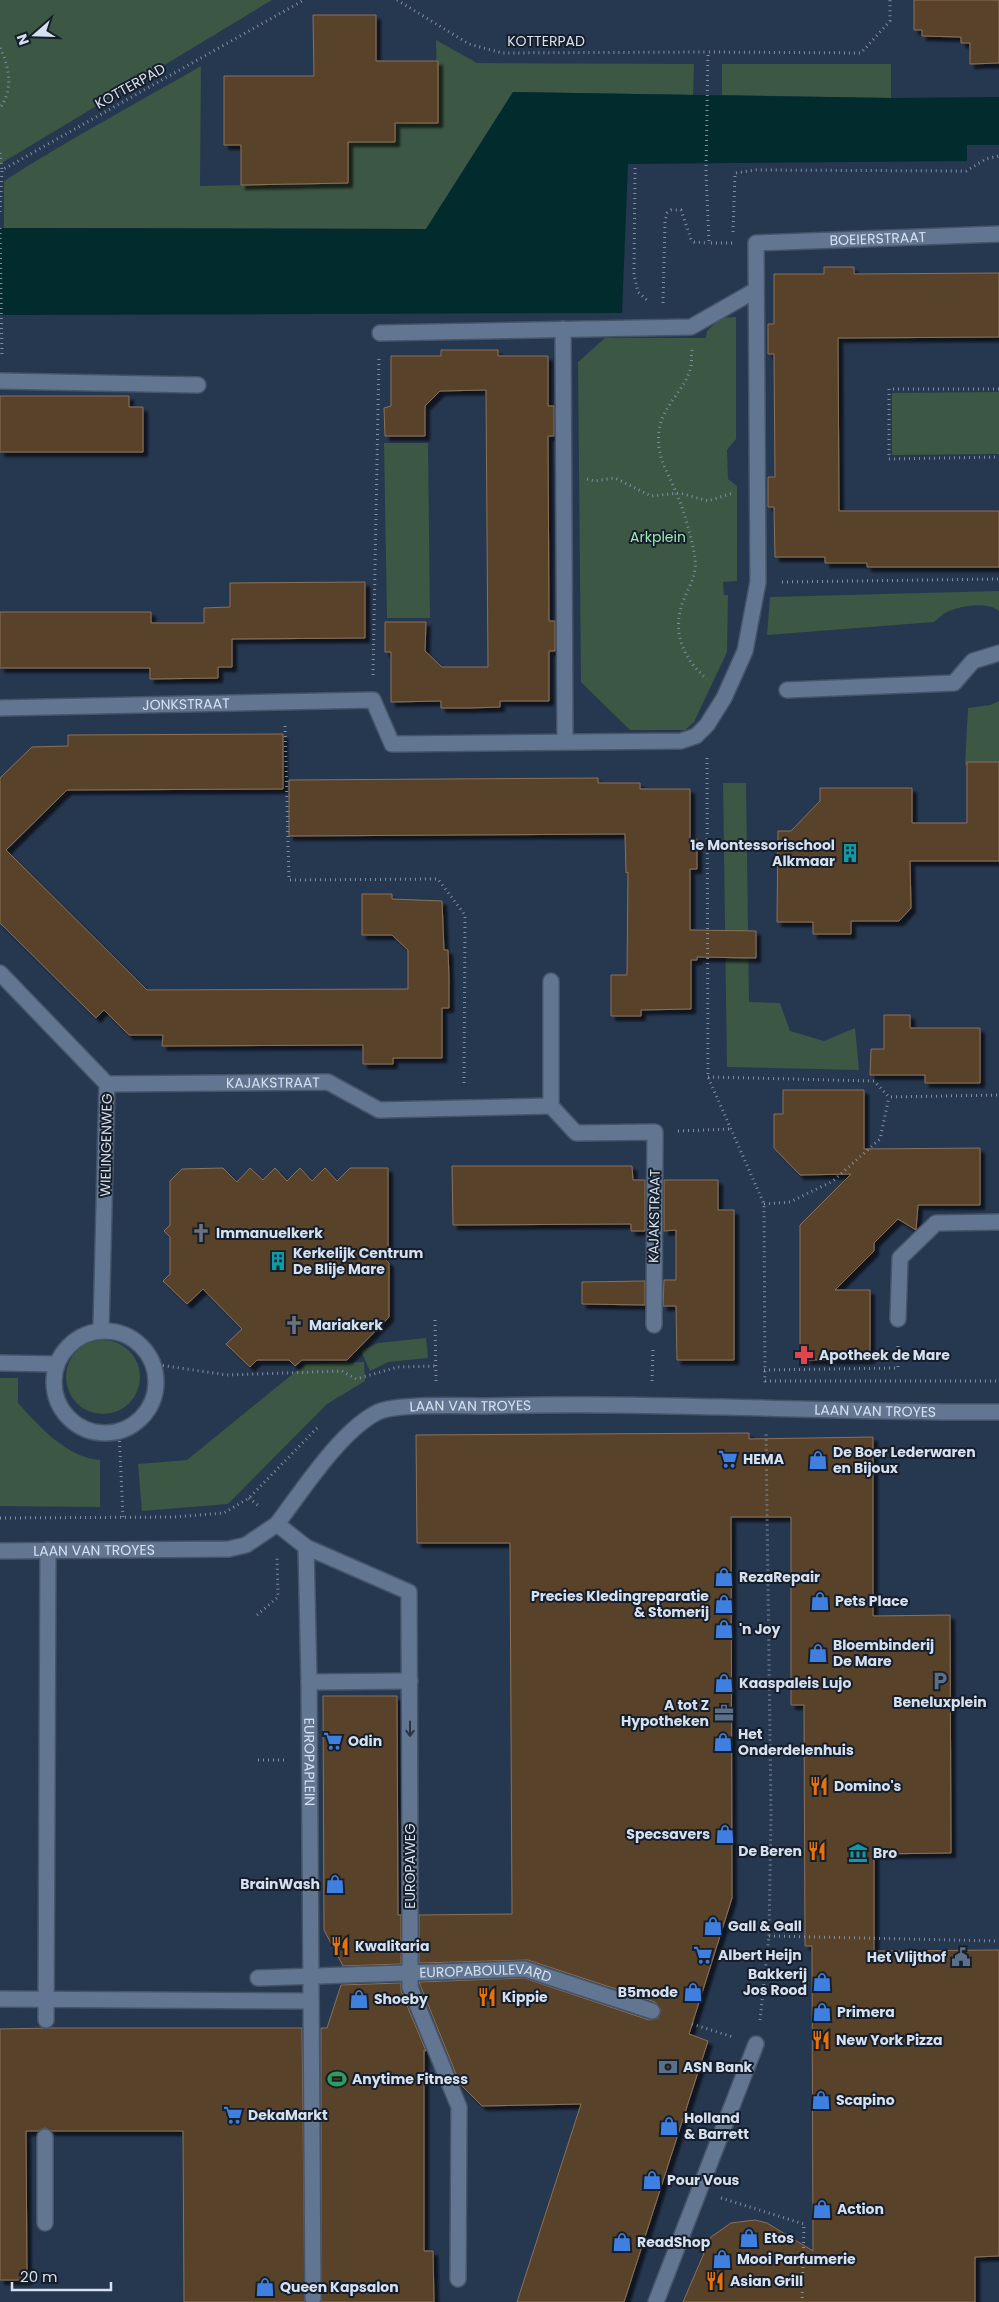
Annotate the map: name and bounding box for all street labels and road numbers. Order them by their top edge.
street label: KOTTERPAD [507,31,585,51]
street label: KOTTERPAD [91,58,169,114]
street label: BOEIERSTRAAT [829,227,927,250]
street label: JONKSTRAAT [142,693,230,715]
street label: KAJAKSTRAAT [226,1072,320,1093]
street label: WIELINGENWEG [95,1093,117,1197]
street label: KAJAKSTRAAT [643,1169,665,1263]
street label: LAAN VAN TROYES [409,1395,531,1416]
street label: LAAN VAN TROYES [814,1399,936,1422]
street label: LAAN VAN TROYES [33,1540,155,1561]
street label: EUROPAPLEIN [299,1718,320,1806]
street label: EUROPAWEG [400,1823,420,1909]
street label: EUROPABOULEVARD [419,1959,554,1987]

